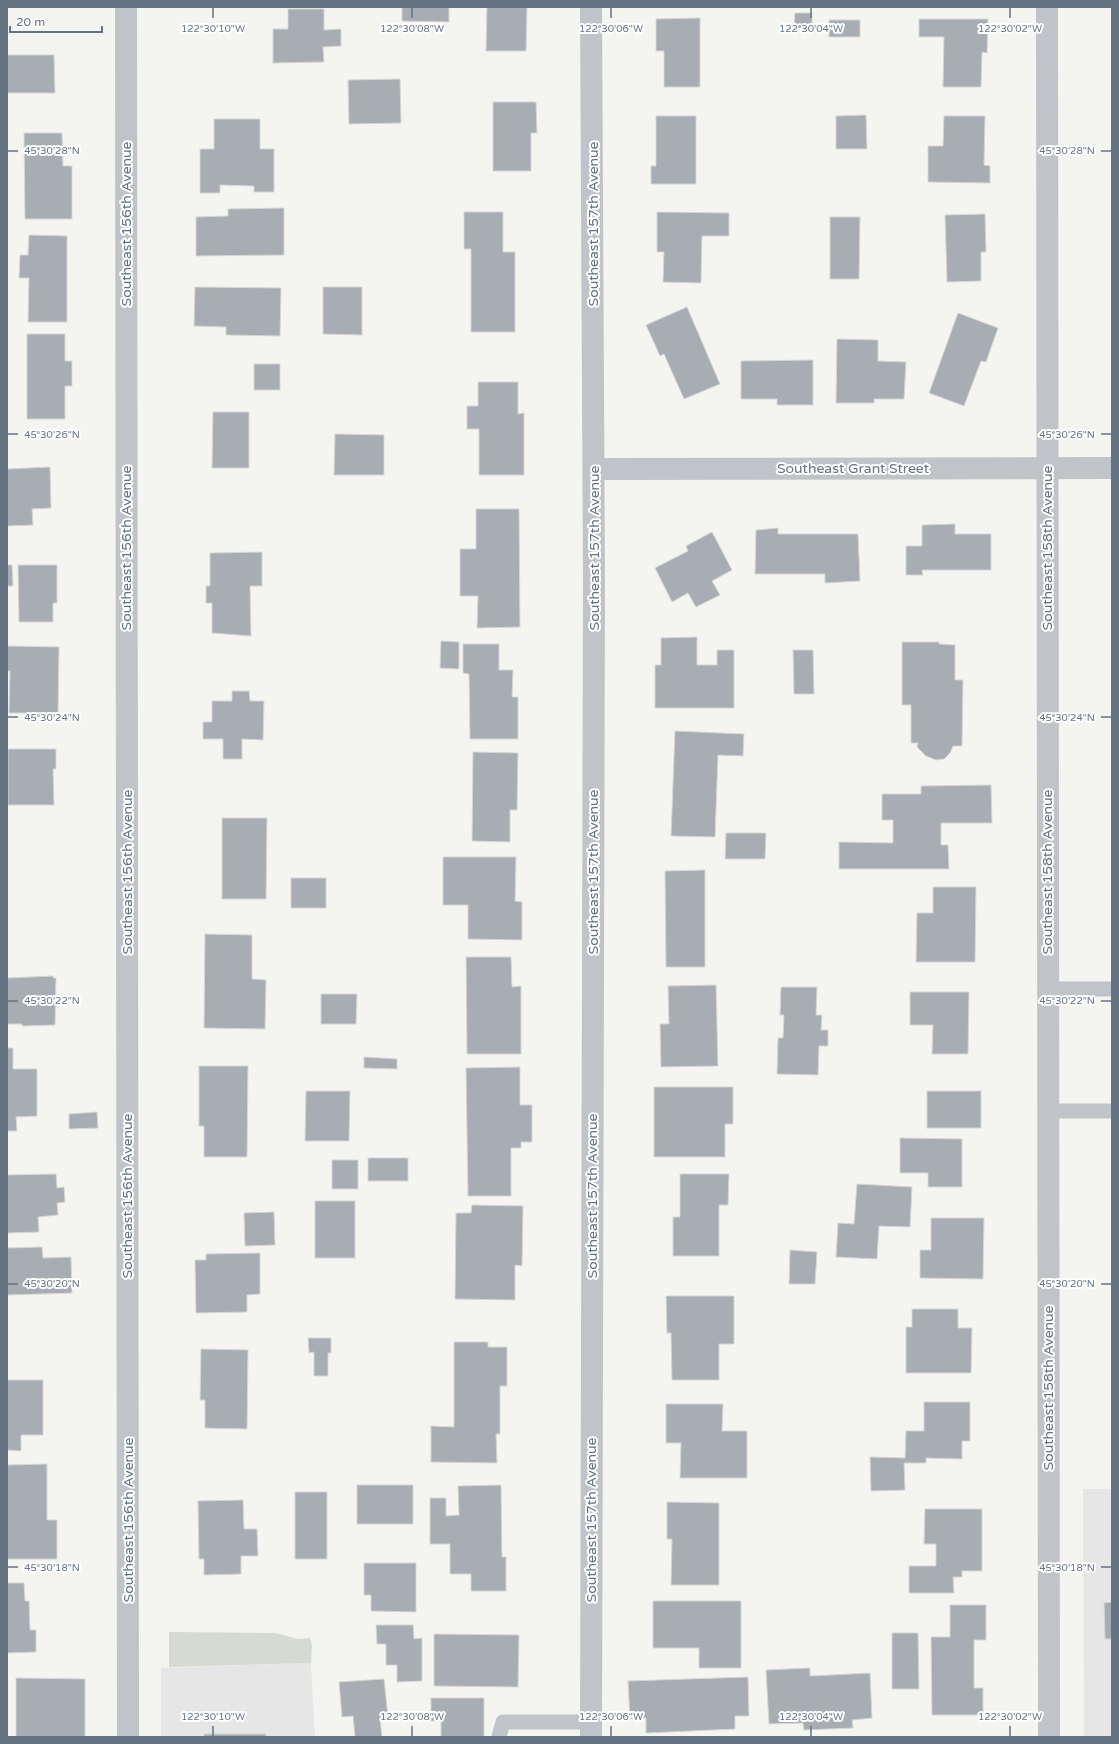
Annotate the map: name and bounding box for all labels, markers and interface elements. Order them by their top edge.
scale bar [10,8,102,34]
text: 20 m [16,15,45,29]
text: 122°30'10"W [181,23,245,35]
text: 122°30'08"W [380,23,444,35]
text: 122°30'06"W [579,23,643,35]
text: 122°30'04"W [779,23,843,35]
text: 122°30'02"W [978,23,1042,35]
street label: Southeast 156th Avenue [118,141,135,306]
street label: Southeast 157th Avenue [585,141,602,306]
text: 45°30'28"N [24,145,80,157]
text: 45°30'28"N [1039,145,1095,157]
text: 45°30'26"N [24,429,80,441]
text: 45°30'26"N [1039,429,1095,441]
street label: Southeast Grant Street [777,460,930,477]
street label: Southeast 156th Avenue [118,465,135,630]
street label: Southeast 157th Avenue [586,465,603,630]
street label: Southeast 158th Avenue [1039,465,1056,630]
text: 45°30'24"N [24,712,80,724]
text: 45°30'24"N [1039,712,1095,724]
street label: Southeast 156th Avenue [119,789,136,954]
street label: Southeast 157th Avenue [585,789,602,954]
street label: Southeast 158th Avenue [1039,789,1056,954]
text: 45°30'22"N [24,995,80,1007]
text: 45°30'22"N [1039,995,1095,1007]
street label: Southeast 156th Avenue [119,1113,136,1278]
street label: Southeast 157th Avenue [584,1113,601,1278]
text: 45°30'20"N [24,1278,80,1290]
text: 45°30'20"N [1039,1278,1095,1290]
street label: Southeast 158th Avenue [1040,1305,1057,1470]
street label: Southeast 156th Avenue [120,1437,137,1602]
street label: Southeast 157th Avenue [583,1437,600,1602]
text: 45°30'18"N [24,1562,80,1574]
text: 45°30'18"N [1039,1562,1095,1574]
text: 122°30'10"W [181,1711,245,1723]
text: 122°30'08"W [380,1711,444,1723]
text: 122°30'06"W [579,1711,643,1723]
text: 122°30'04"W [779,1711,843,1723]
text: 122°30'02"W [978,1711,1042,1723]

